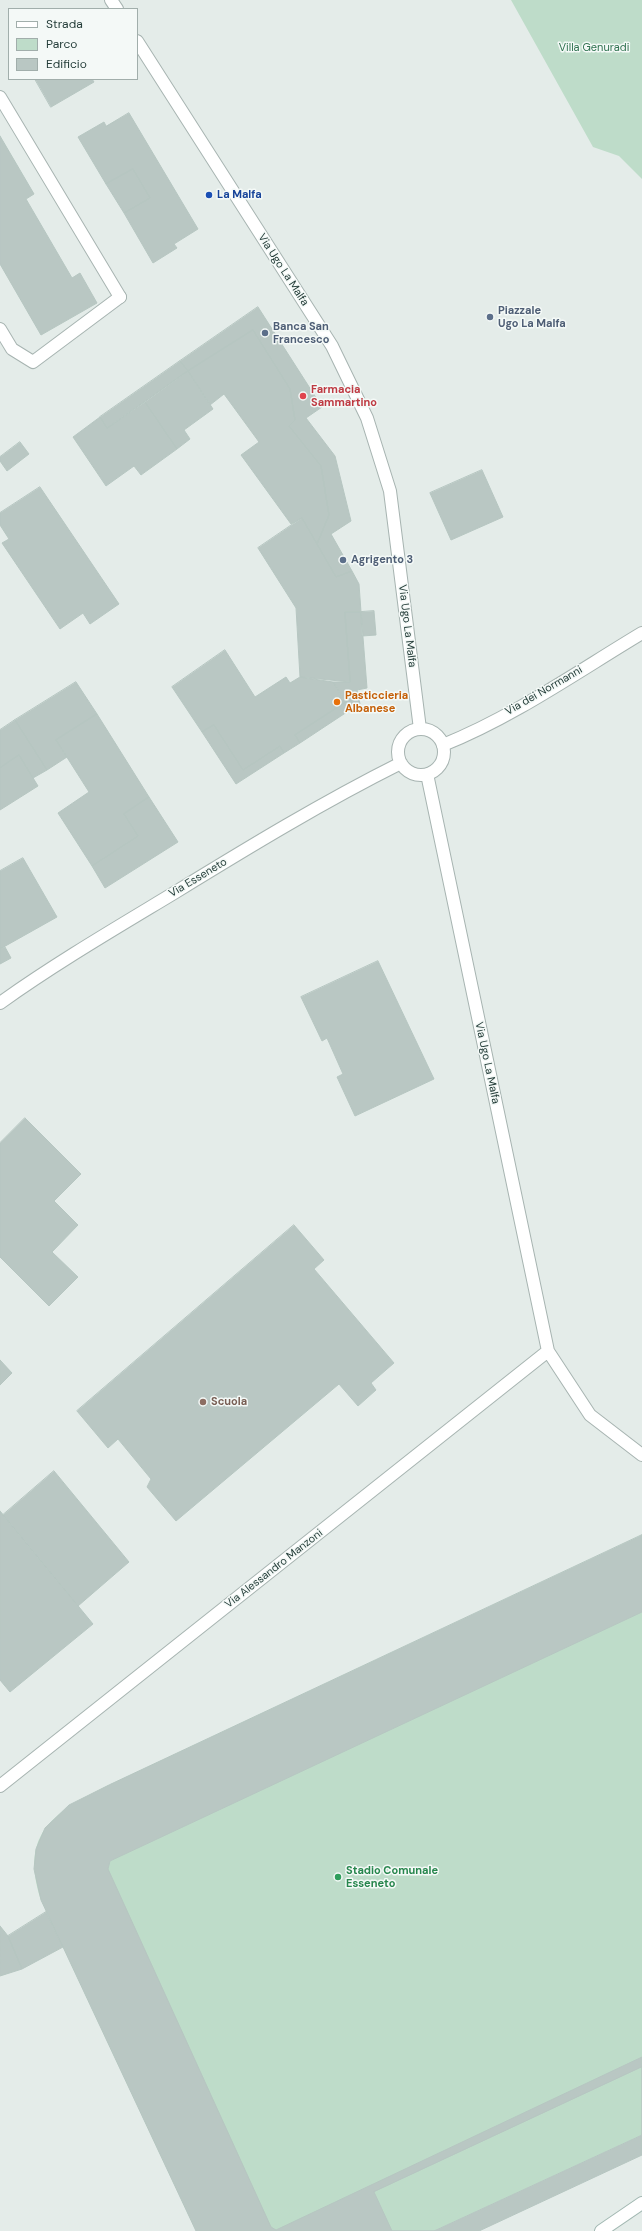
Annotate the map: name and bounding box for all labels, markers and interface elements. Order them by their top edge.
legend [8,8,138,80]
text: Strada [46,16,83,32]
text: Parco [46,36,77,52]
park label: Villa Genuradi [559,41,629,55]
text: Edificio [46,56,87,72]
place label: La Malfa [217,188,262,202]
marker: La Malfa [204,190,214,200]
street label: Via Ugo La Malfa [255,231,311,309]
place label: Piazzale Ugo La Malfa [498,304,566,330]
marker: Piazzale Ugo La Malfa [485,312,495,322]
place label: Banca San Francesco [273,320,329,346]
marker: Banca San Francesco [260,328,270,338]
place label: Farmacia Sammartino [311,383,377,409]
marker: Farmacia Sammartino [298,391,308,401]
place label: Agrigento 3 [351,553,413,567]
marker: Agrigento 3 [338,555,348,565]
street label: Via Ugo La Malfa [395,584,419,668]
street label: Via dei Normanni [503,664,585,718]
place label: Pasticcieria Albanese [345,689,408,715]
marker: Pasticcieria Albanese [332,697,342,707]
street label: Via Esseneto [167,855,229,901]
street label: Via Ugo La Malfa [472,1021,502,1105]
place label: Scuola [211,1395,247,1409]
marker: Scuola [198,1397,208,1407]
street label: Via Alessandro Manzoni [222,1527,326,1611]
place label: Stadio Comunale Esseneto [346,1864,438,1890]
marker: Stadio Comunale Esseneto [333,1872,343,1882]

